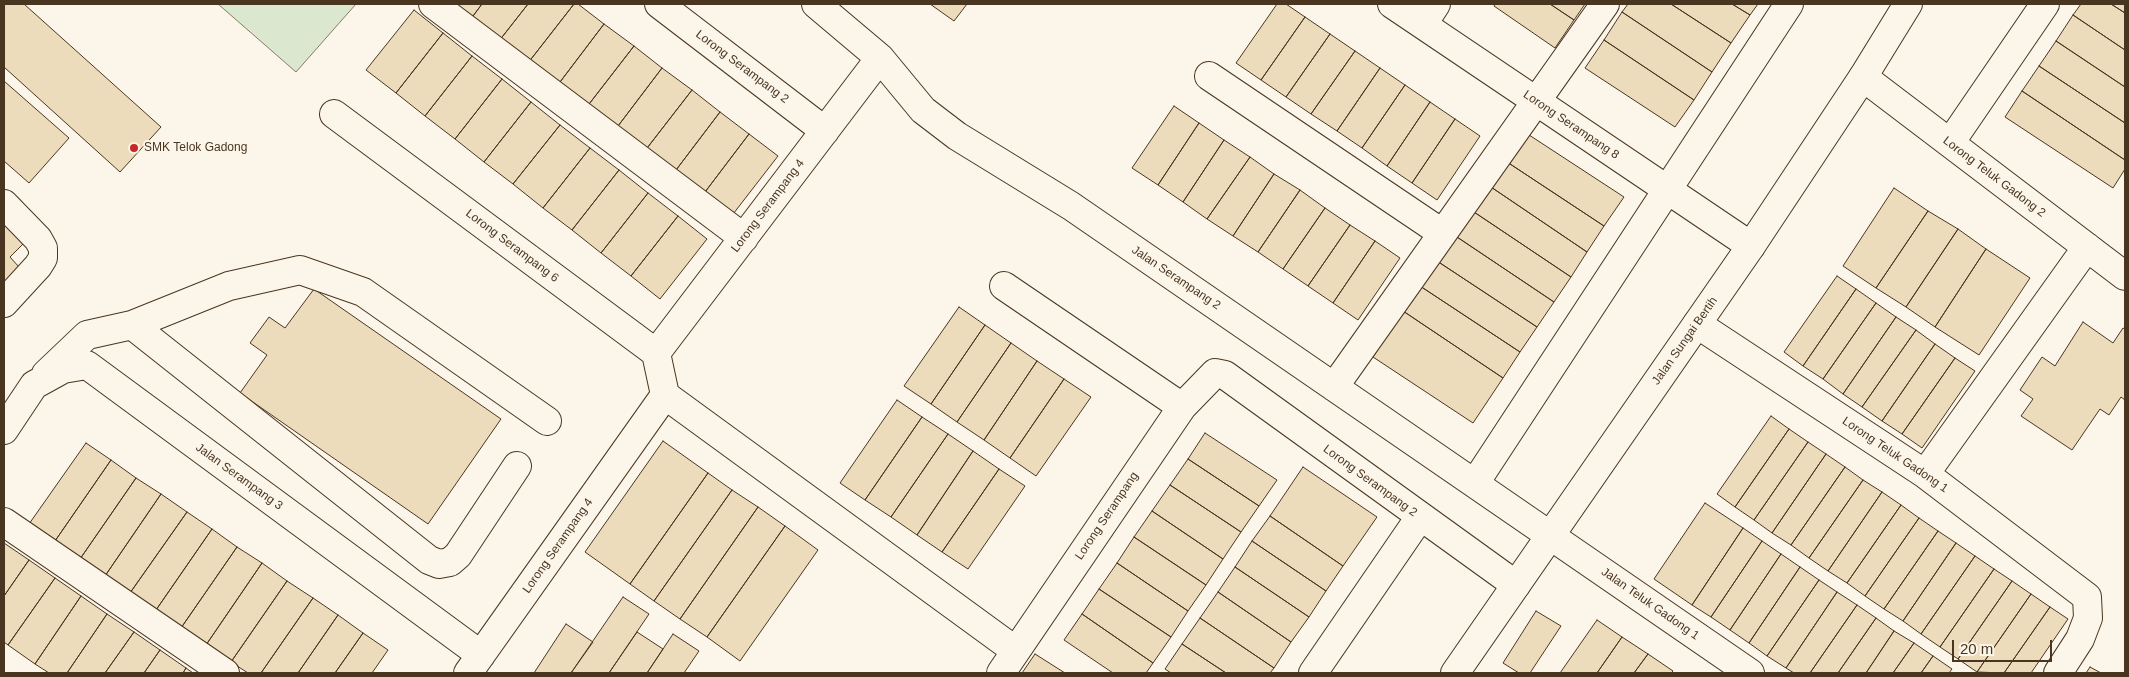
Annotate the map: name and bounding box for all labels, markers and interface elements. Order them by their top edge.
street label: Lorong Serampang 2 [693,27,791,107]
street label: Lorong Serampang 8 [1520,88,1622,162]
street label: Lorong Teluk Gadong 2 [1940,134,2048,220]
place label: SMK Telok Gadong [144,141,247,155]
marker: SMK Telok Gadong [128,142,140,154]
street label: Lorong Serampang 4 [728,157,808,255]
street label: Lorong Serampang 6 [463,206,561,286]
street label: Jalan Serampang 2 [1129,243,1223,313]
street label: Jalan Sungai Bertih [1649,294,1721,388]
street label: Lorong Teluk Gadong 1 [1839,414,1951,496]
street label: Jalan Serampang 3 [193,441,285,513]
street label: Lorong Serampang 2 [1320,442,1420,520]
street label: Lorong Serampang [1072,469,1142,563]
street label: Lorong Serampang 4 [520,496,596,596]
street label: Jalan Teluk Gadong 1 [1598,565,1702,643]
scale bar [1954,630,2054,662]
text: 20 m [1960,640,1993,657]

